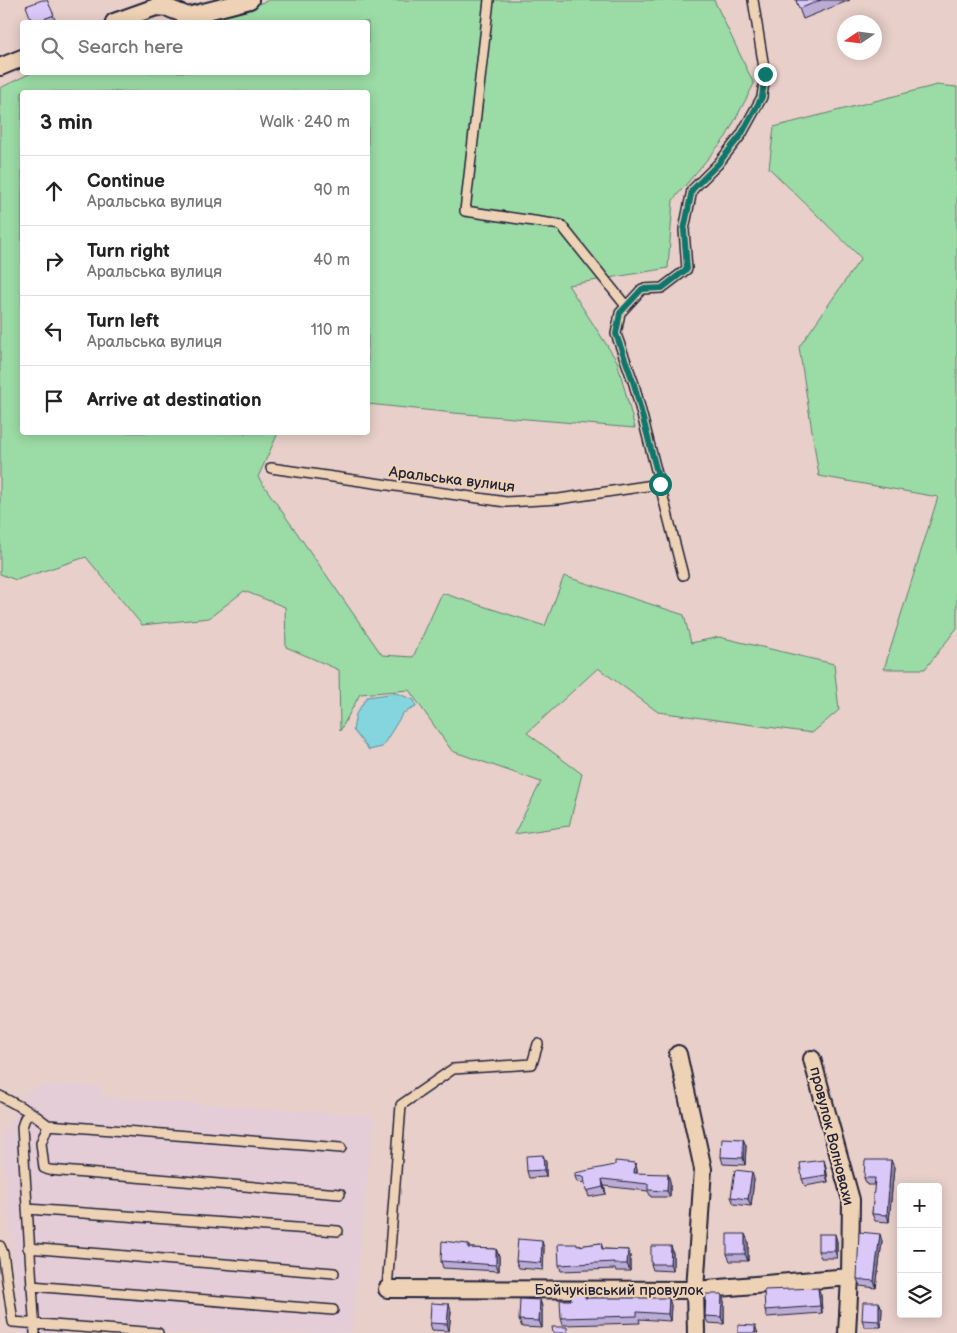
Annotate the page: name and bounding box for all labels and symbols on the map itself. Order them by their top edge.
north arrow [837,15,882,60]
route end [754,63,777,86]
street label: Аральська вулиця [387,462,516,497]
route start [649,473,672,496]
street label: провулок Волновахи [805,1065,858,1207]
street label: Бойчуківський провулок [535,1281,703,1300]

